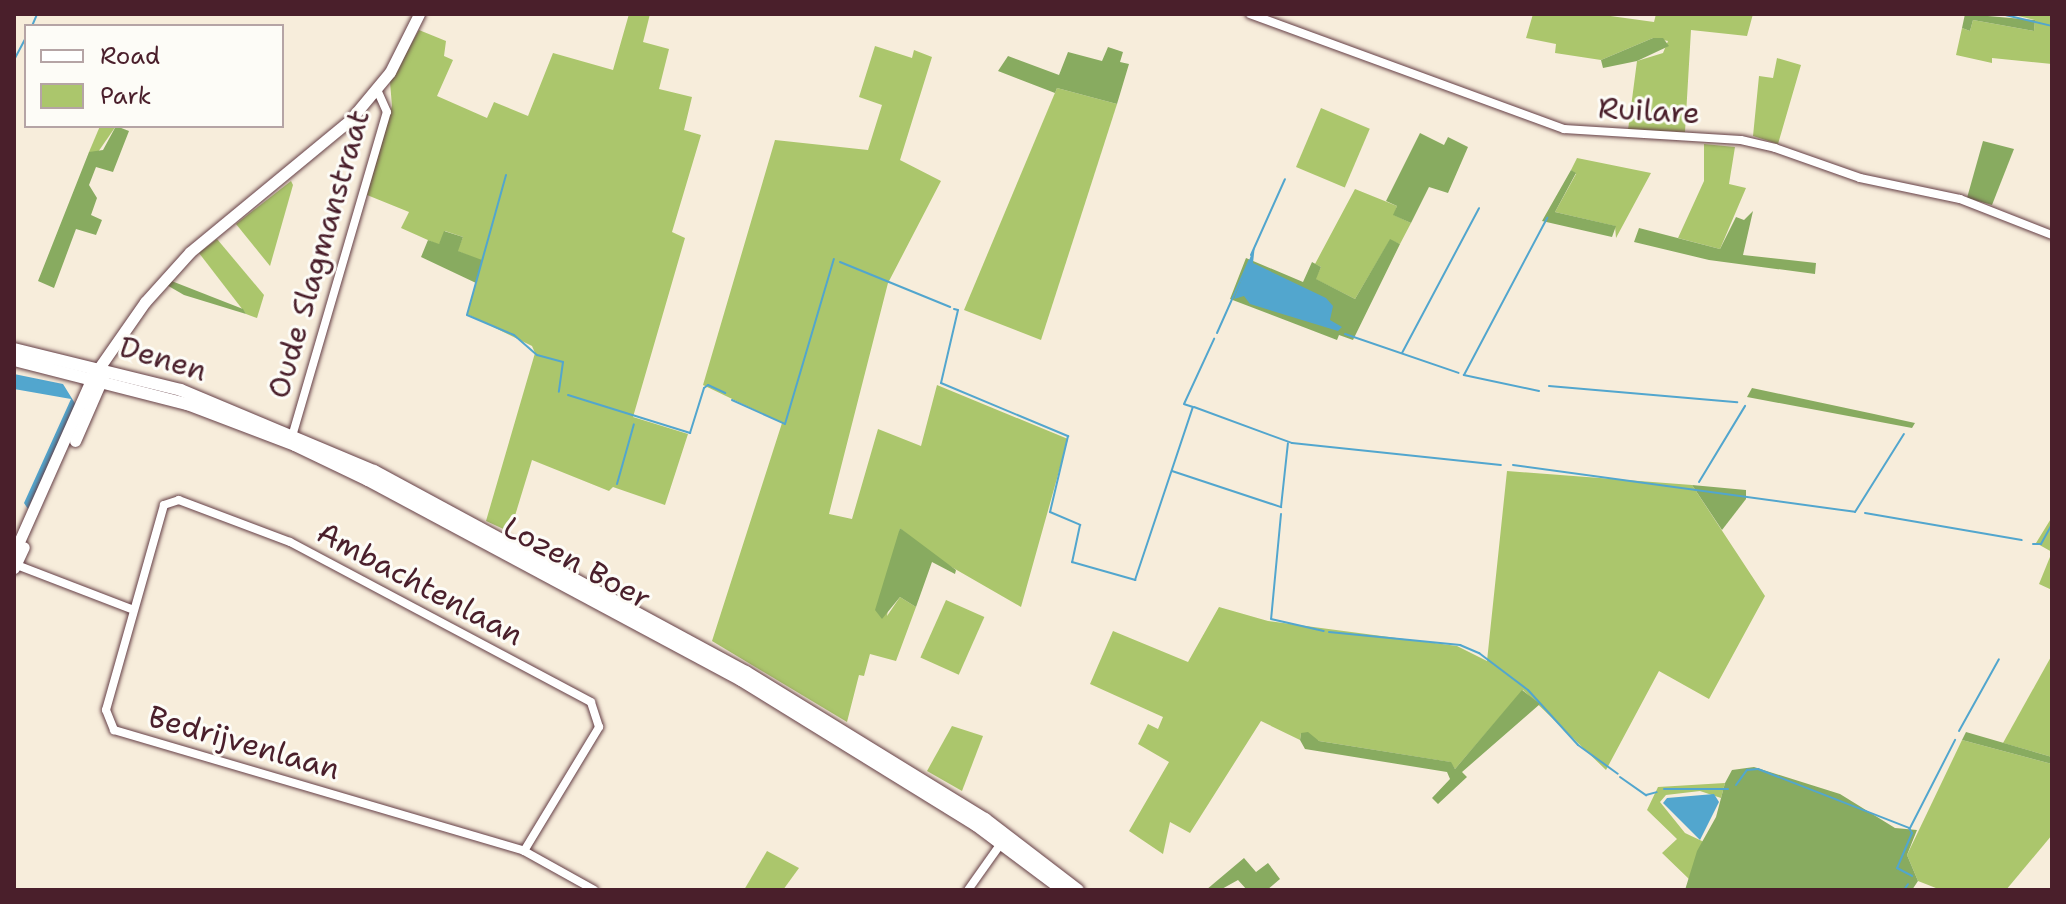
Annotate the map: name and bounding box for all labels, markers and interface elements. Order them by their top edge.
legend [24,24,284,128]
text: Road [100,40,160,72]
text: Park [100,80,152,112]
street label: Ruilare [1597,90,1701,132]
street label: Oude Slagmanstraat [261,105,377,403]
street label: Denen [115,329,211,389]
street label: Lozen Boer [497,509,657,617]
street label: Ambachtenlaan [311,515,529,653]
street label: Bedrijvenlaan [144,699,344,787]

